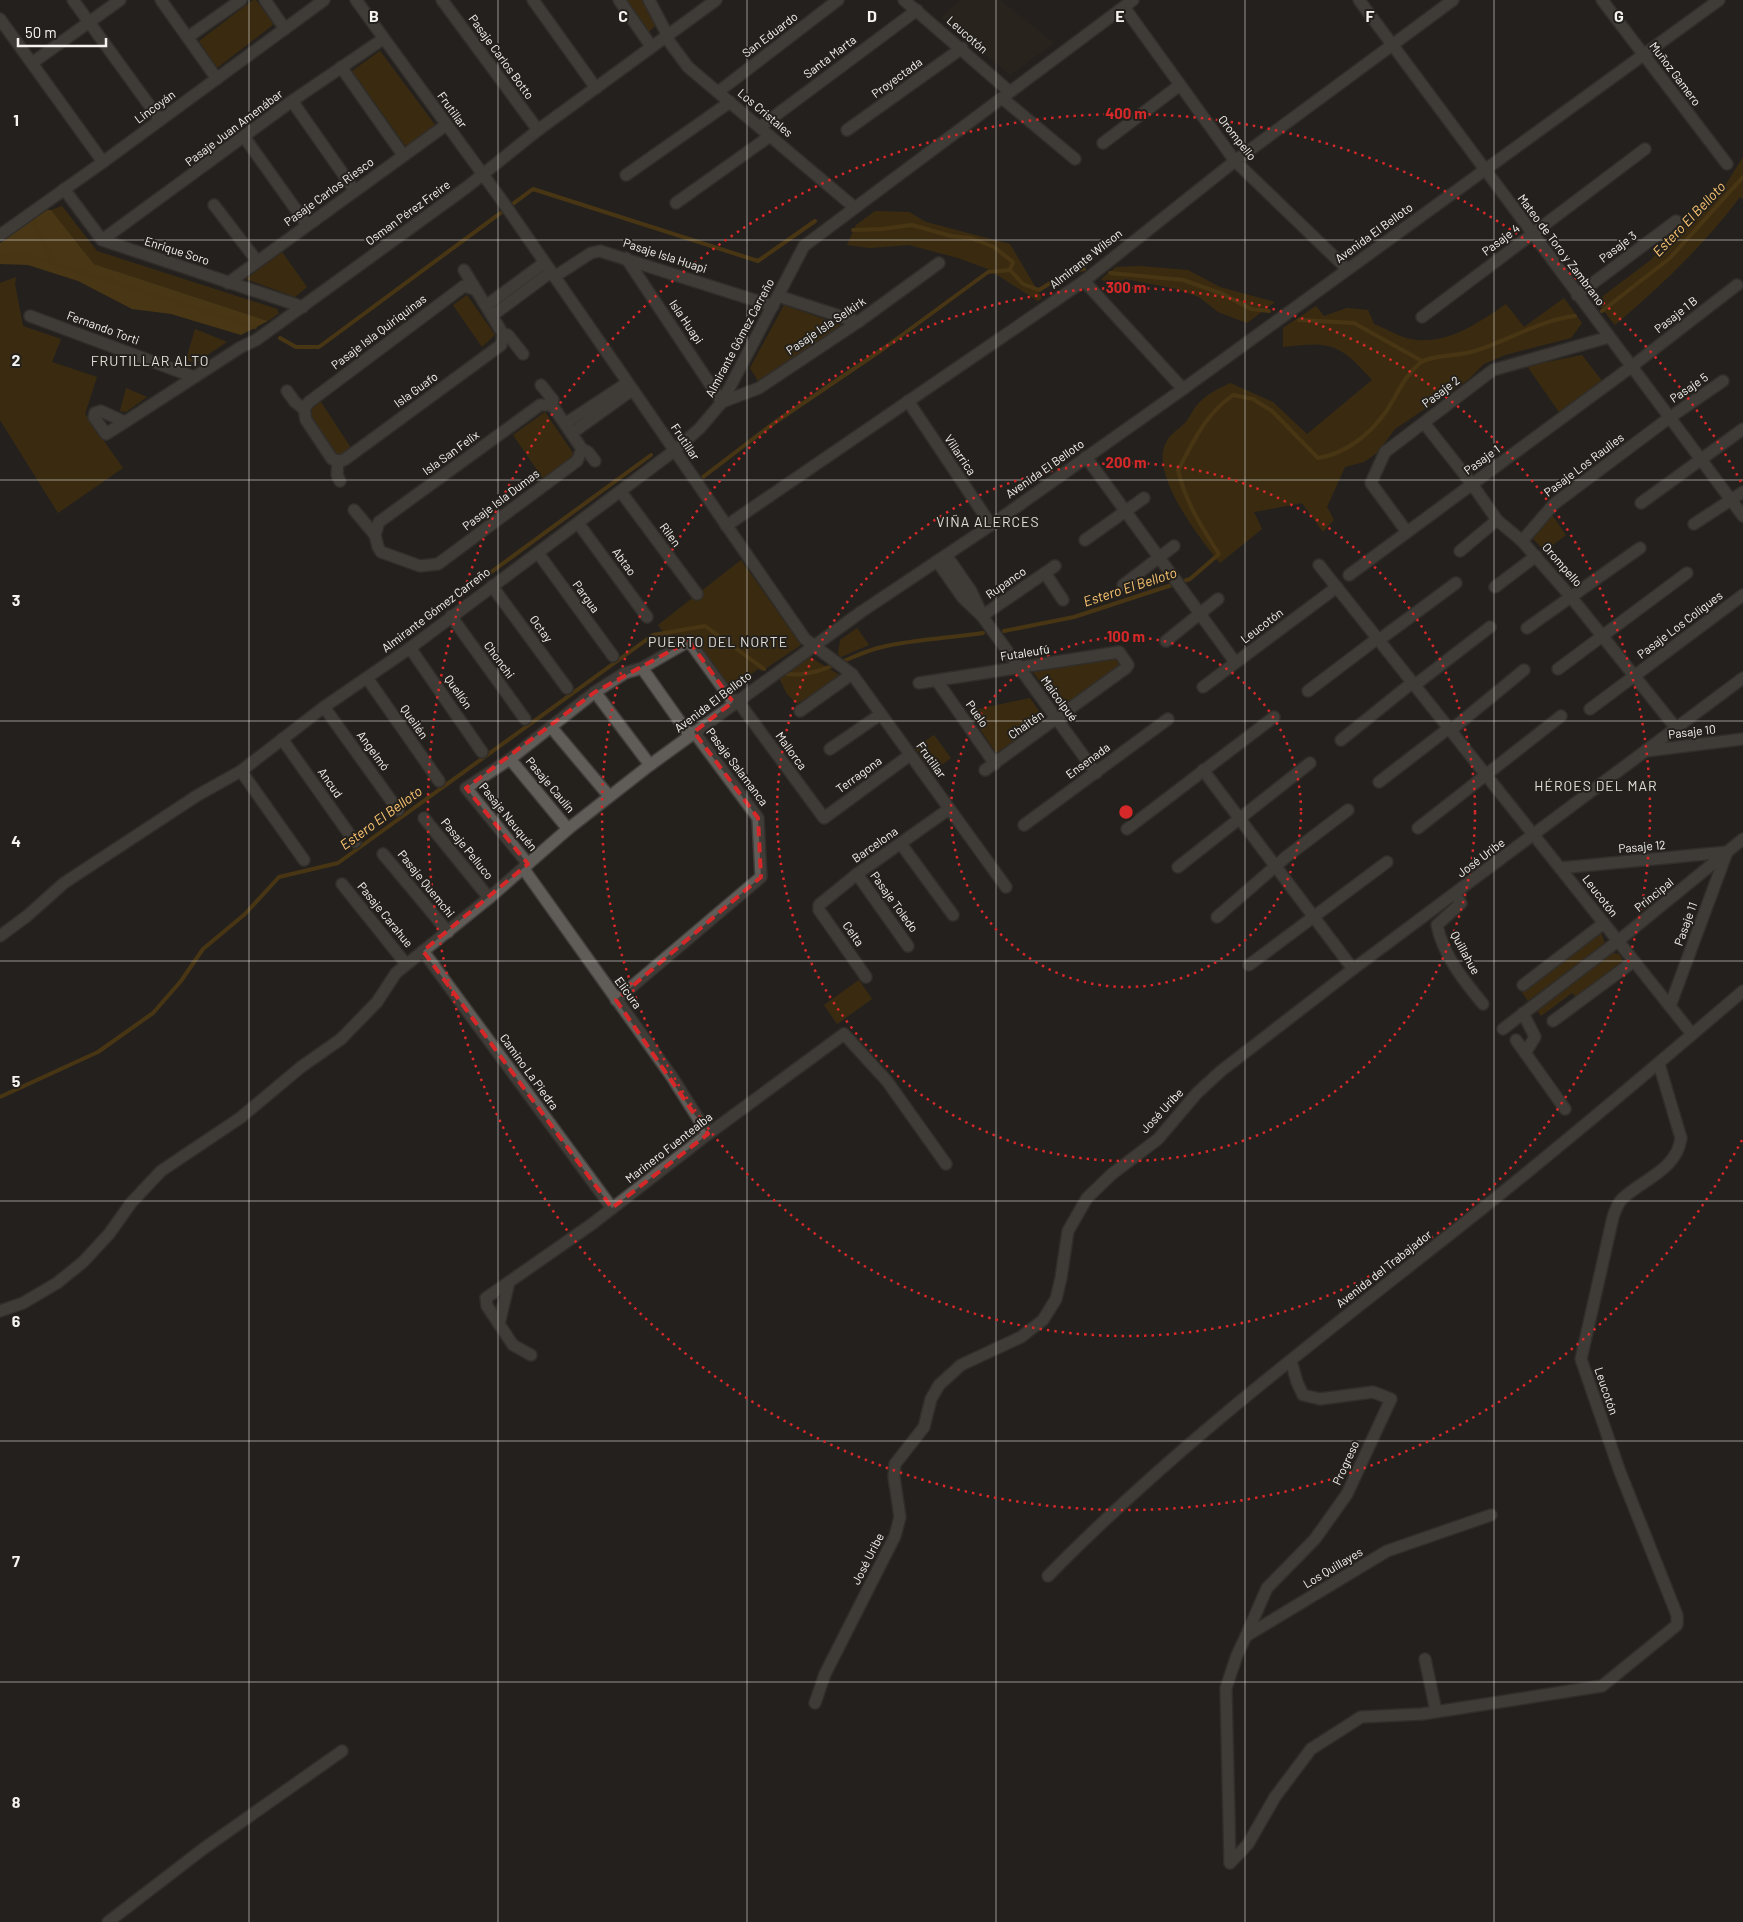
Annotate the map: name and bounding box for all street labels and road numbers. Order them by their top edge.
street label: San Eduardo [739,9,800,60]
street label: Pasaje Carlos Botto [466,11,537,101]
street label: Leucotón [944,13,991,56]
street label: Santa Marta [800,32,858,81]
street label: Muñoz Gamero [1647,39,1704,108]
street label: Proyectada [868,54,924,100]
street label: Los Cristales [735,85,796,139]
street label: Pasaje Juan Amenábar [182,86,285,168]
street label: Lincoyán [131,87,177,126]
street label: Frutillar [435,89,471,131]
street label: Orompello [1216,112,1260,163]
street label: Pasaje Carlos Riesco [281,154,376,228]
street label: Osman Pérez Freire [362,177,452,248]
street label: Mateo de Toro y Zambrano [1515,191,1608,308]
street label: Avenida El Belloto [1332,199,1415,265]
street label: Pasaje 4 [1479,221,1522,258]
street label: Almirante Wilson [1046,226,1124,291]
street label: Pasaje 3 [1596,228,1639,265]
street label: Enrique Soro [143,233,212,267]
street label: Pasaje Isla Huapi [622,235,709,275]
street label: Almirante Gómez Carreño [702,276,776,399]
street label: Pasaje Isla Quiriquinas [328,291,429,371]
street label: Pasaje Isla Selkirk [783,293,868,357]
street label: Pasaje 1 B [1651,293,1700,335]
street label: Isla Huapi [667,297,707,346]
street label: Fernando Torti [65,307,141,347]
street label: Isla Guafo [391,369,440,410]
street label: Pasaje 5 [1667,369,1710,405]
street label: Pasaje 2 [1419,373,1462,410]
street label: Frutillar [669,421,703,463]
street label: Isla San Felix [419,427,482,477]
street label: Pasaje Los Raulies [1541,430,1626,499]
street label: Villarrica [942,431,979,477]
street label: Avenida El Belloto [1003,436,1086,500]
street label: Pasaje 1 [1461,441,1502,477]
street label: Pasaje Isla Dumas [459,466,542,533]
street label: Rilen [657,520,684,549]
street label: Orompello [1540,540,1586,589]
street label: Abtao [610,545,640,578]
street label: Rupanco [983,563,1028,601]
street label: Almirante Gómez Carreño [378,564,492,655]
street label: Pargua [570,578,603,615]
street label: Pasaje Los Coligues [1634,588,1725,661]
street label: Leucotón [1237,605,1285,646]
street label: Octay [527,612,556,645]
street label: Chonchi [482,638,518,681]
street label: Futaleufú [999,641,1051,663]
street label: Avenida El Belloto [671,668,754,735]
street label: Quellón [442,672,476,711]
street label: Maicolpué [1039,673,1081,724]
street label: Puelo [964,697,992,729]
street label: Queilén [398,702,432,741]
street label: Chaitén [1005,707,1046,741]
street label: Pasaje 10 [1667,721,1716,741]
street label: Pasaje Salamanca [704,725,772,808]
street label: Angelmó [355,728,393,773]
street label: Mallorca [773,729,810,772]
street label: Frutillar [914,739,950,781]
street label: Ensenada [1063,739,1112,781]
street label: Terragona [833,753,884,795]
street label: Pasaje Caulín [523,754,578,815]
street label: Ancud [316,765,346,800]
street label: Pasaje Neuquén [477,779,541,853]
street label: Pasaje Pelluco [439,815,497,882]
street label: Barcelona [849,823,900,865]
street label: José Uribe [1454,835,1507,880]
street label: Pasaje 12 [1618,837,1666,855]
street label: Pasaje Quemchi [395,847,458,920]
street label: Pasaje Toledo [868,868,922,934]
street label: Leucotón [1580,872,1622,919]
street label: Principal [1631,874,1676,914]
street label: Pasaje Carahue [355,879,416,950]
street label: Pasaje 11 [1671,900,1699,947]
street label: Celta [840,918,867,948]
street label: Quillahue [1448,928,1483,977]
street label: Elicura [612,974,645,1011]
street label: Camino La Piedra [498,1031,562,1112]
street label: José Uribe [1137,1085,1186,1136]
street label: Marinero Fuentealba [622,1109,715,1185]
street label: Avenida del Trabajador [1333,1226,1434,1310]
street label: Leucotón [1592,1365,1622,1416]
street label: Progreso [1329,1438,1361,1487]
street label: José Uribe [848,1530,886,1587]
street label: Los Quillayes [1300,1544,1365,1590]

